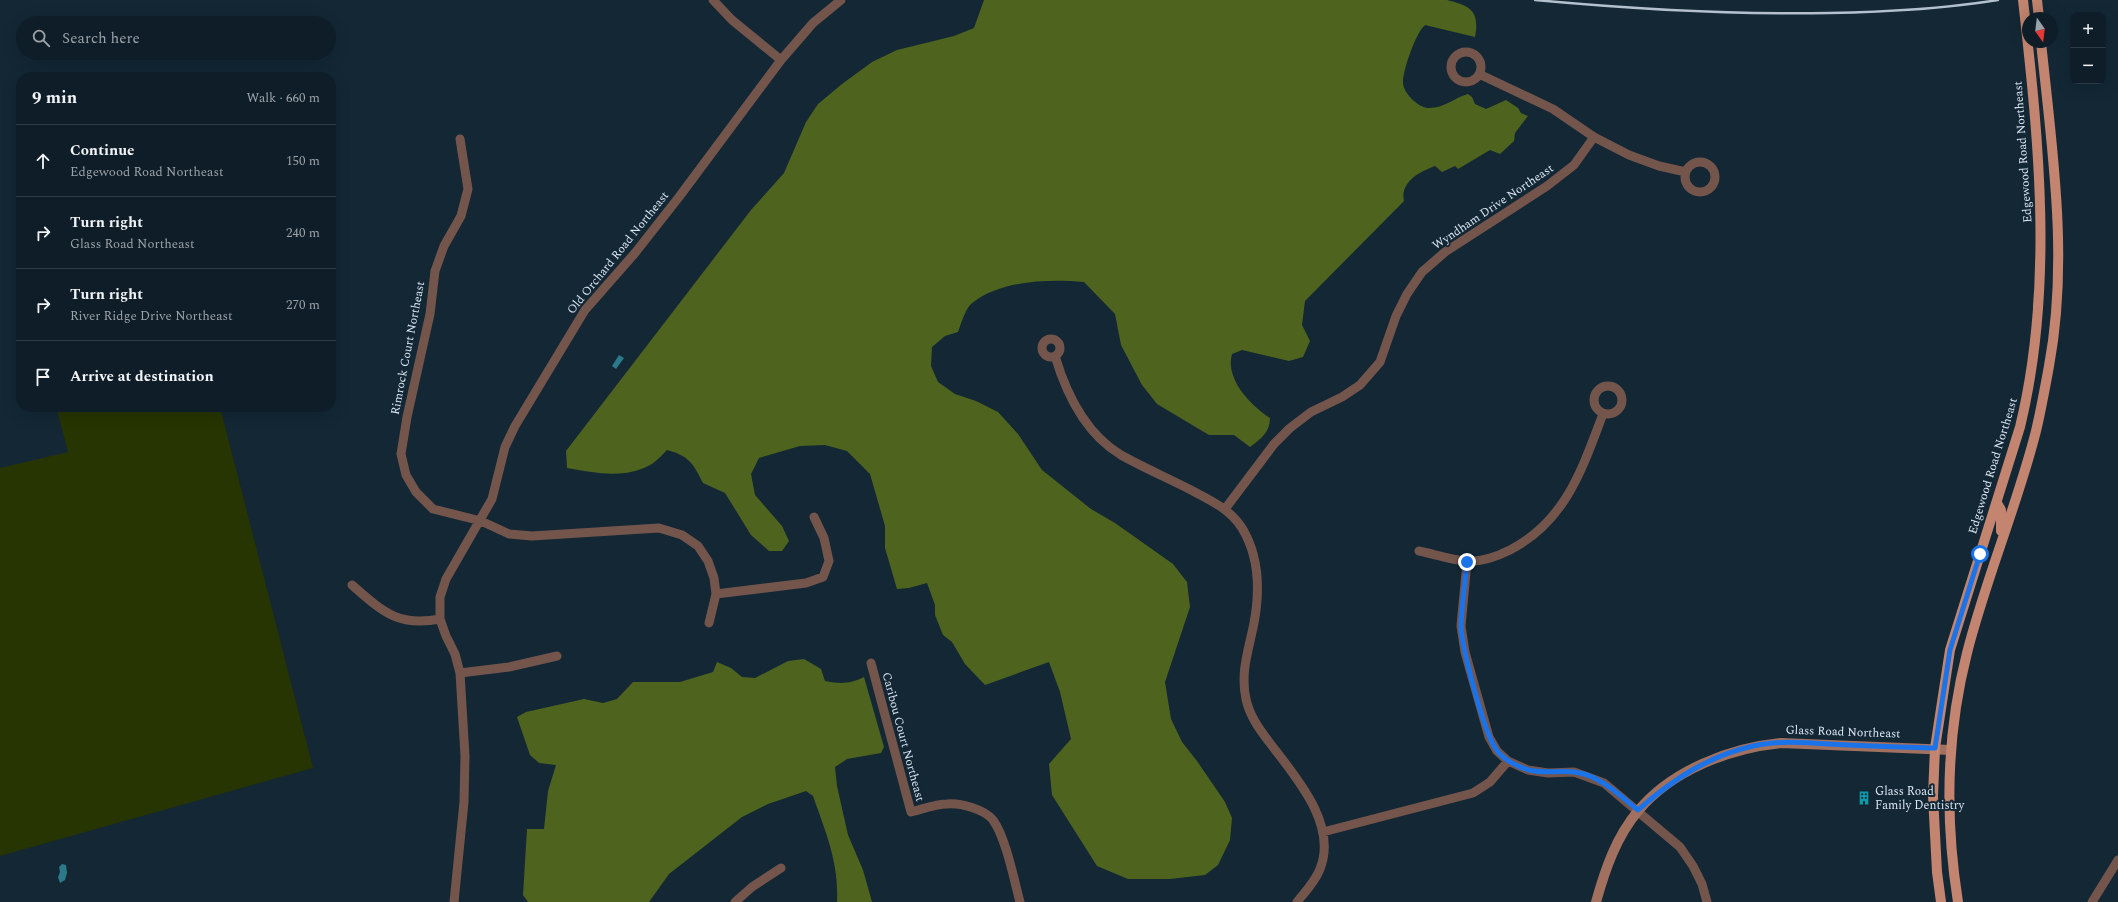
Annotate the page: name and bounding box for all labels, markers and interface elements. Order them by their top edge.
north arrow [2022,12,2058,48]
map controls [2070,12,2106,84]
button: + [2070,12,2106,48]
search box [16,16,336,60]
icon: search [30,27,52,49]
text: Search here [62,27,140,50]
button: − [2070,48,2106,84]
street label: Edgewood Road Northeast [2009,81,2037,223]
text: 9 min [32,85,77,111]
text: Walk · 660 m [246,88,320,108]
text: Continue [70,139,135,162]
icon: ahead [32,150,54,172]
text: 150 m [286,151,320,171]
street label: Wyndham Drive Northeast [1428,159,1558,255]
text: Edgewood Road Northeast [70,162,224,182]
street label: Old Orchard Road Northeast [562,187,674,319]
text: Turn right [70,211,143,234]
icon: right [32,222,54,244]
text: 240 m [286,223,320,243]
text: Glass Road Northeast [70,234,195,254]
street label: Rimrock Court Northeast [386,280,430,416]
text: Turn right [70,283,143,306]
icon: right [32,294,54,316]
text: 270 m [286,295,320,315]
text: River Ridge Drive Northeast [70,306,233,326]
text: Arrive at destination [70,365,214,388]
icon: arrive [32,366,54,388]
street label: Edgewood Road Northeast [1963,395,2023,537]
route start [1971,545,1989,563]
route end [1458,553,1476,571]
street label: Caribou Court Northeast [877,670,929,804]
street label: Glass Road Northeast [1785,720,1901,744]
place label: Glass Road Family Dentistry [1875,782,1966,815]
building icon: Glass Road Family Dentistry [1856,790,1872,806]

